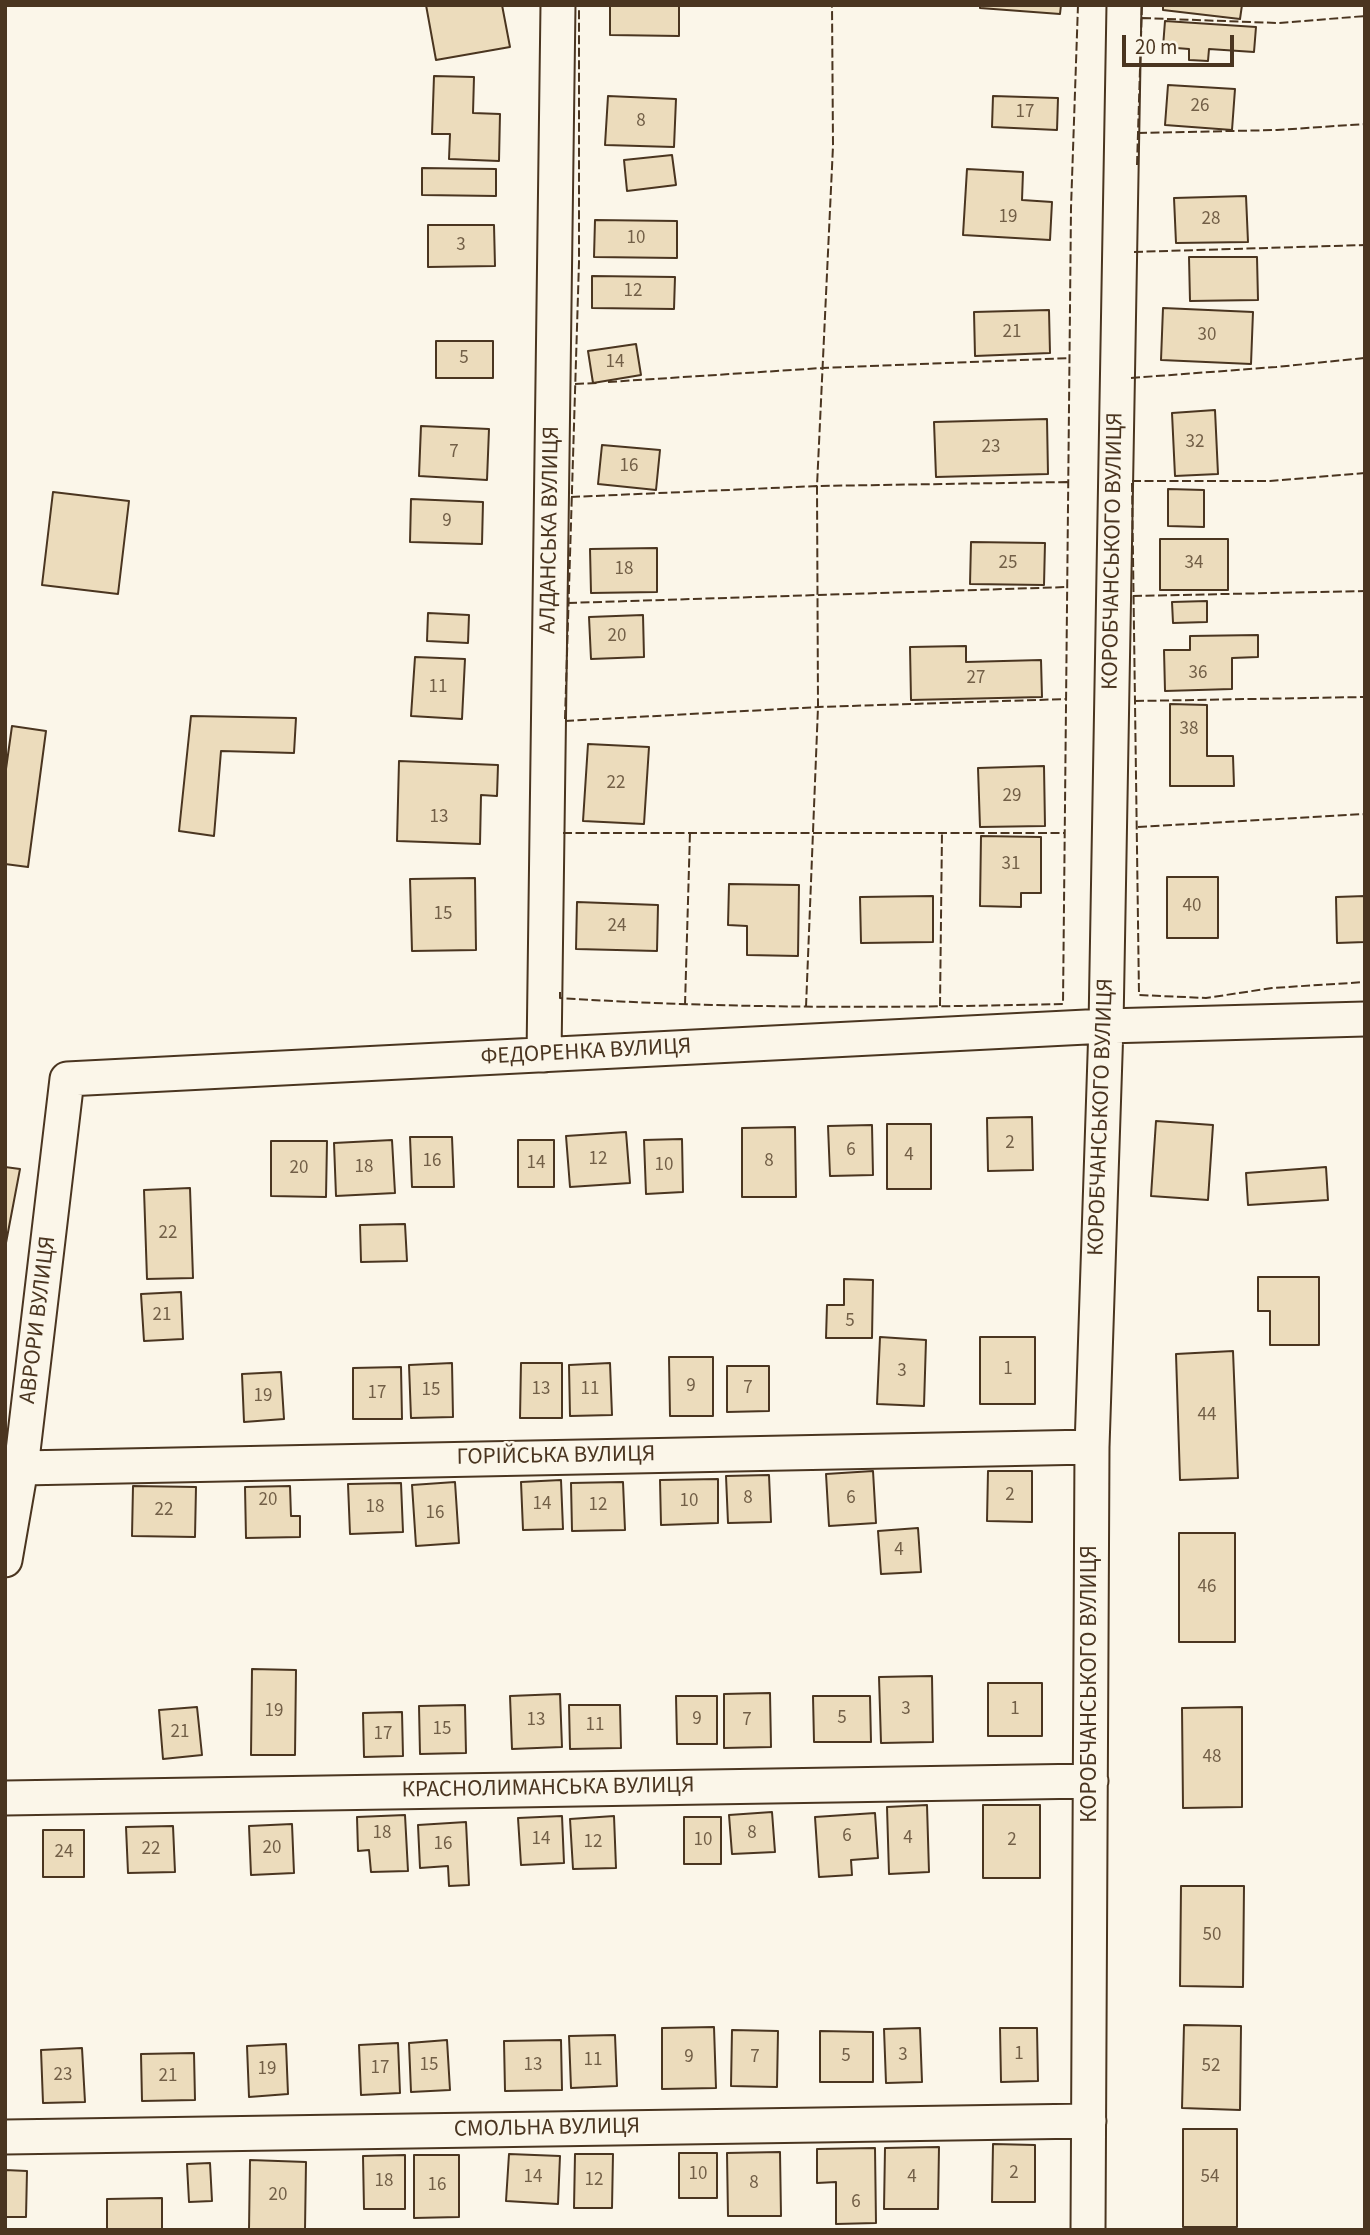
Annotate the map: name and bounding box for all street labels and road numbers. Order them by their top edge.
street label: КОРОБЧАНСЬКОГО ВУЛИЦЯ [1098,412,1130,690]
street label: АЛДАНСЬКА ВУЛИЦЯ [535,426,567,634]
street label: КОРОБЧАНСЬКОГО ВУЛИЦЯ [1083,978,1121,1256]
street label: ФЕДОРЕНКА ВУЛИЦЯ [480,1034,692,1072]
street label: АВРОРИ ВУЛИЦЯ [15,1235,63,1405]
street label: ГОРІЙСЬКА ВУЛИЦЯ [456,1441,656,1473]
street label: КОРОБЧАНСЬКОГО ВУЛИЦЯ [1077,1545,1105,1823]
street label: КРАСНОЛИМАНСЬКА ВУЛИЦЯ [401,1773,695,1805]
street label: СМОЛЬНА ВУЛИЦЯ [454,2114,640,2144]

